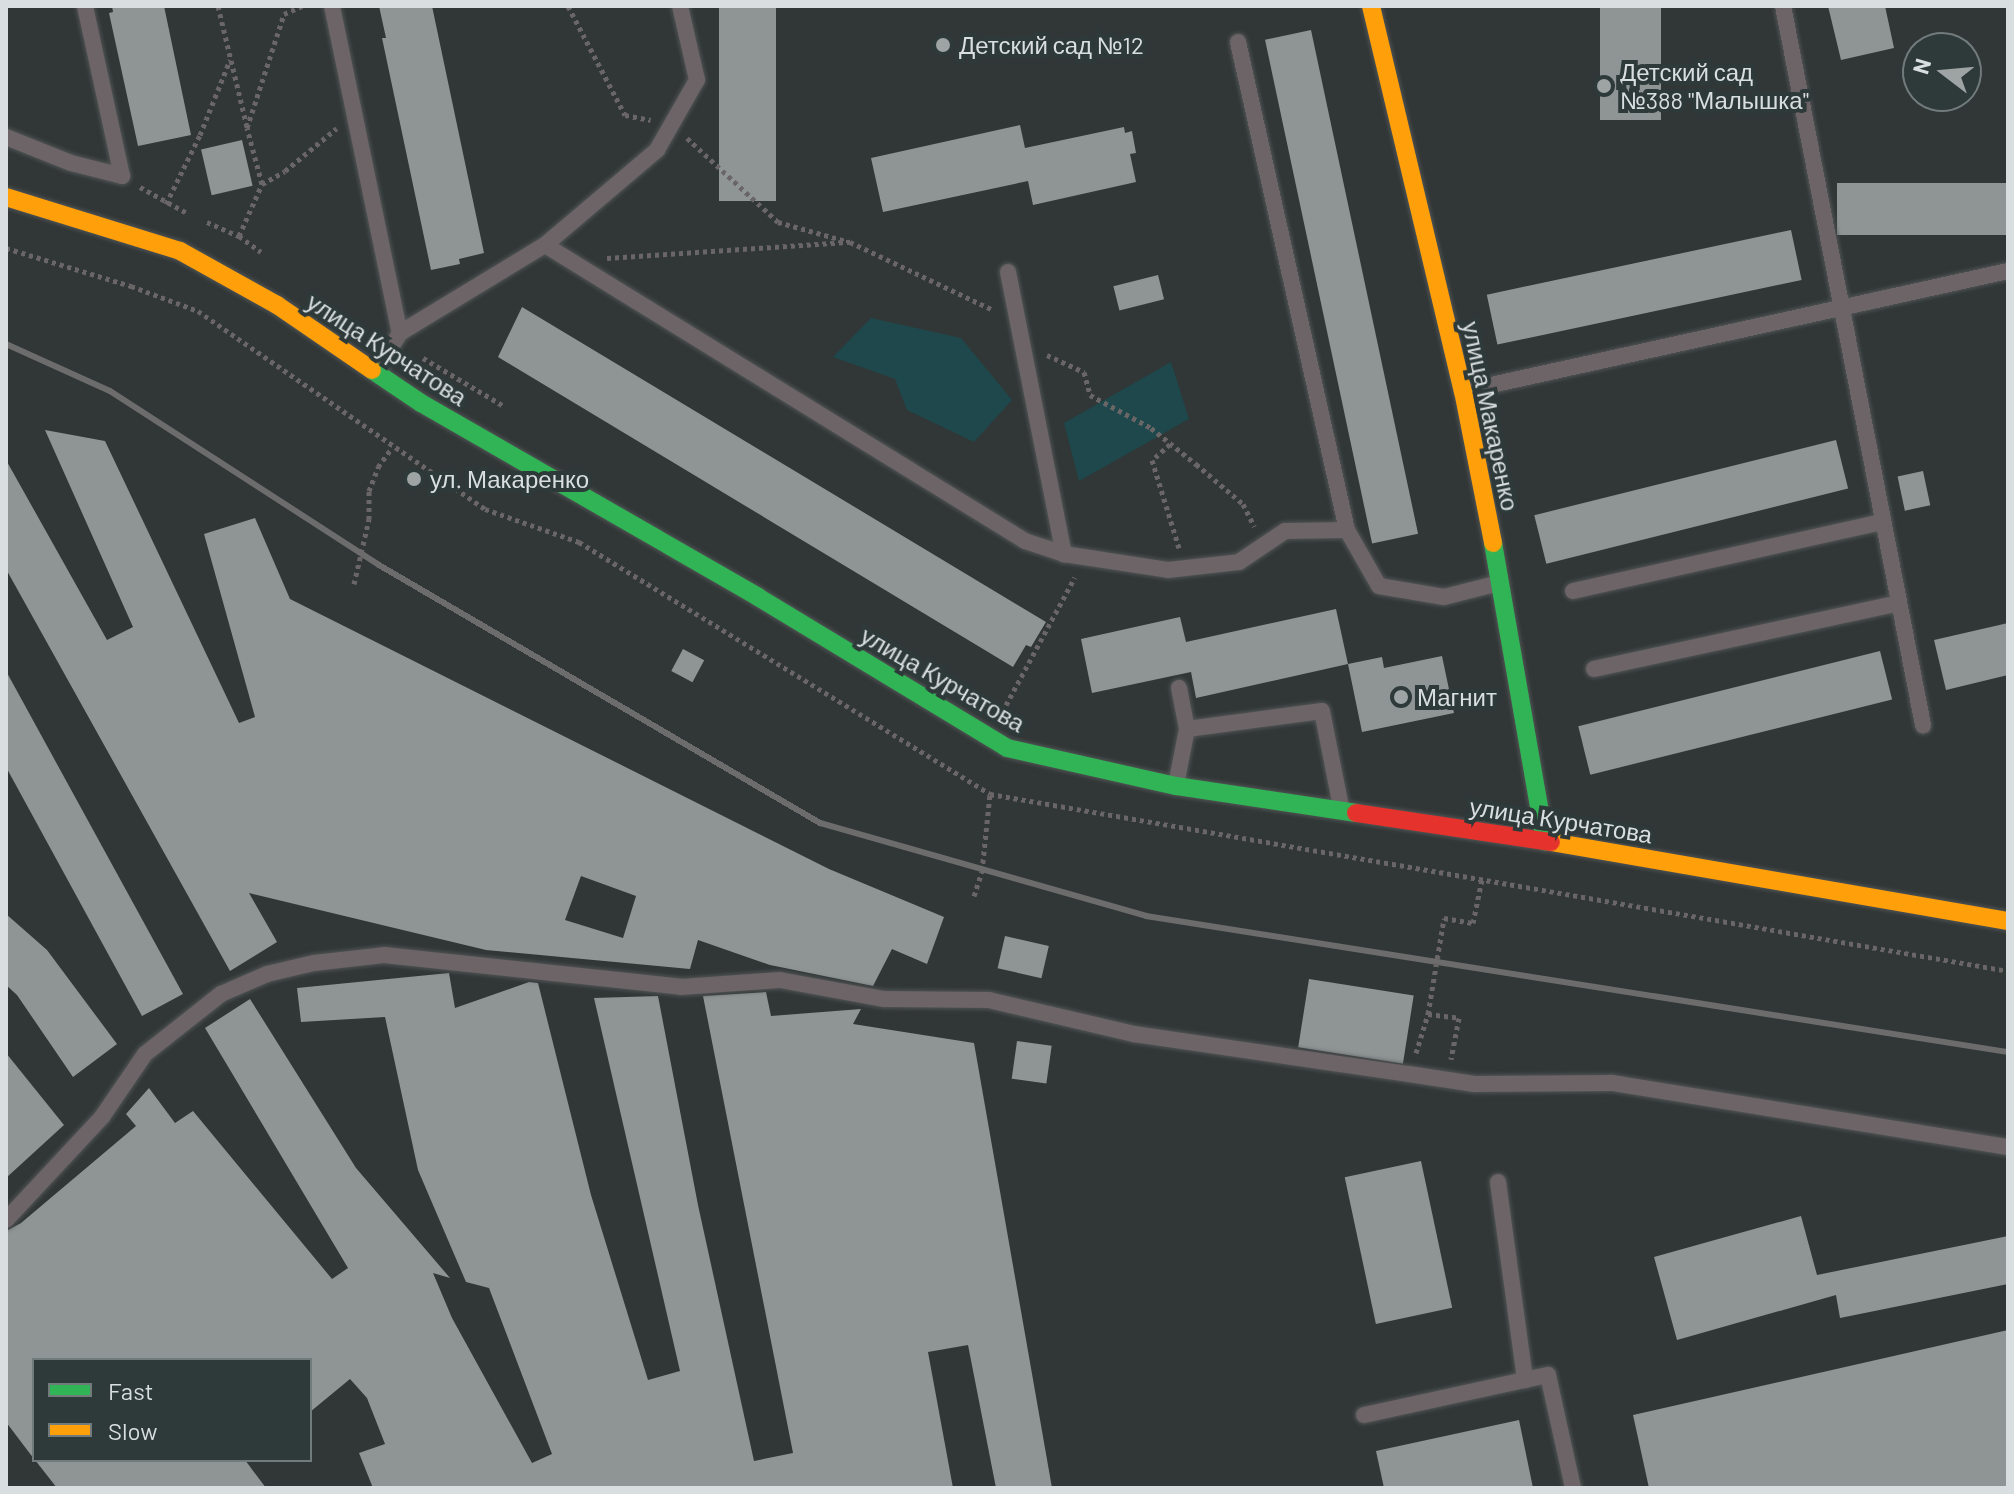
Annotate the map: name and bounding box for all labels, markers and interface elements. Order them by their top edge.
place label: Детский сад №12 [959,31,1144,59]
north arrow [1902,32,1982,112]
marker: Детский сад №12 [934,36,952,54]
text: N [1906,55,1935,77]
place label: Детский сад №388 "Малышка" [1620,58,1809,114]
marker: Детский сад №388 "Малышка" [1595,77,1613,95]
street label: улица Курчатова [302,287,472,411]
street label: улица Макаренко [1457,319,1525,513]
place label: ул. Макаренко [430,465,589,493]
marker: ул. Макаренко [405,470,423,488]
street label: улица Курчатова [856,620,1030,738]
place label: Магнит [1417,683,1497,711]
marker: Магнит [1392,688,1410,706]
street label: улица Курчатова [1468,791,1654,849]
legend [32,1358,312,1462]
text: Fast [108,1376,153,1405]
text: Slow [108,1416,157,1445]

